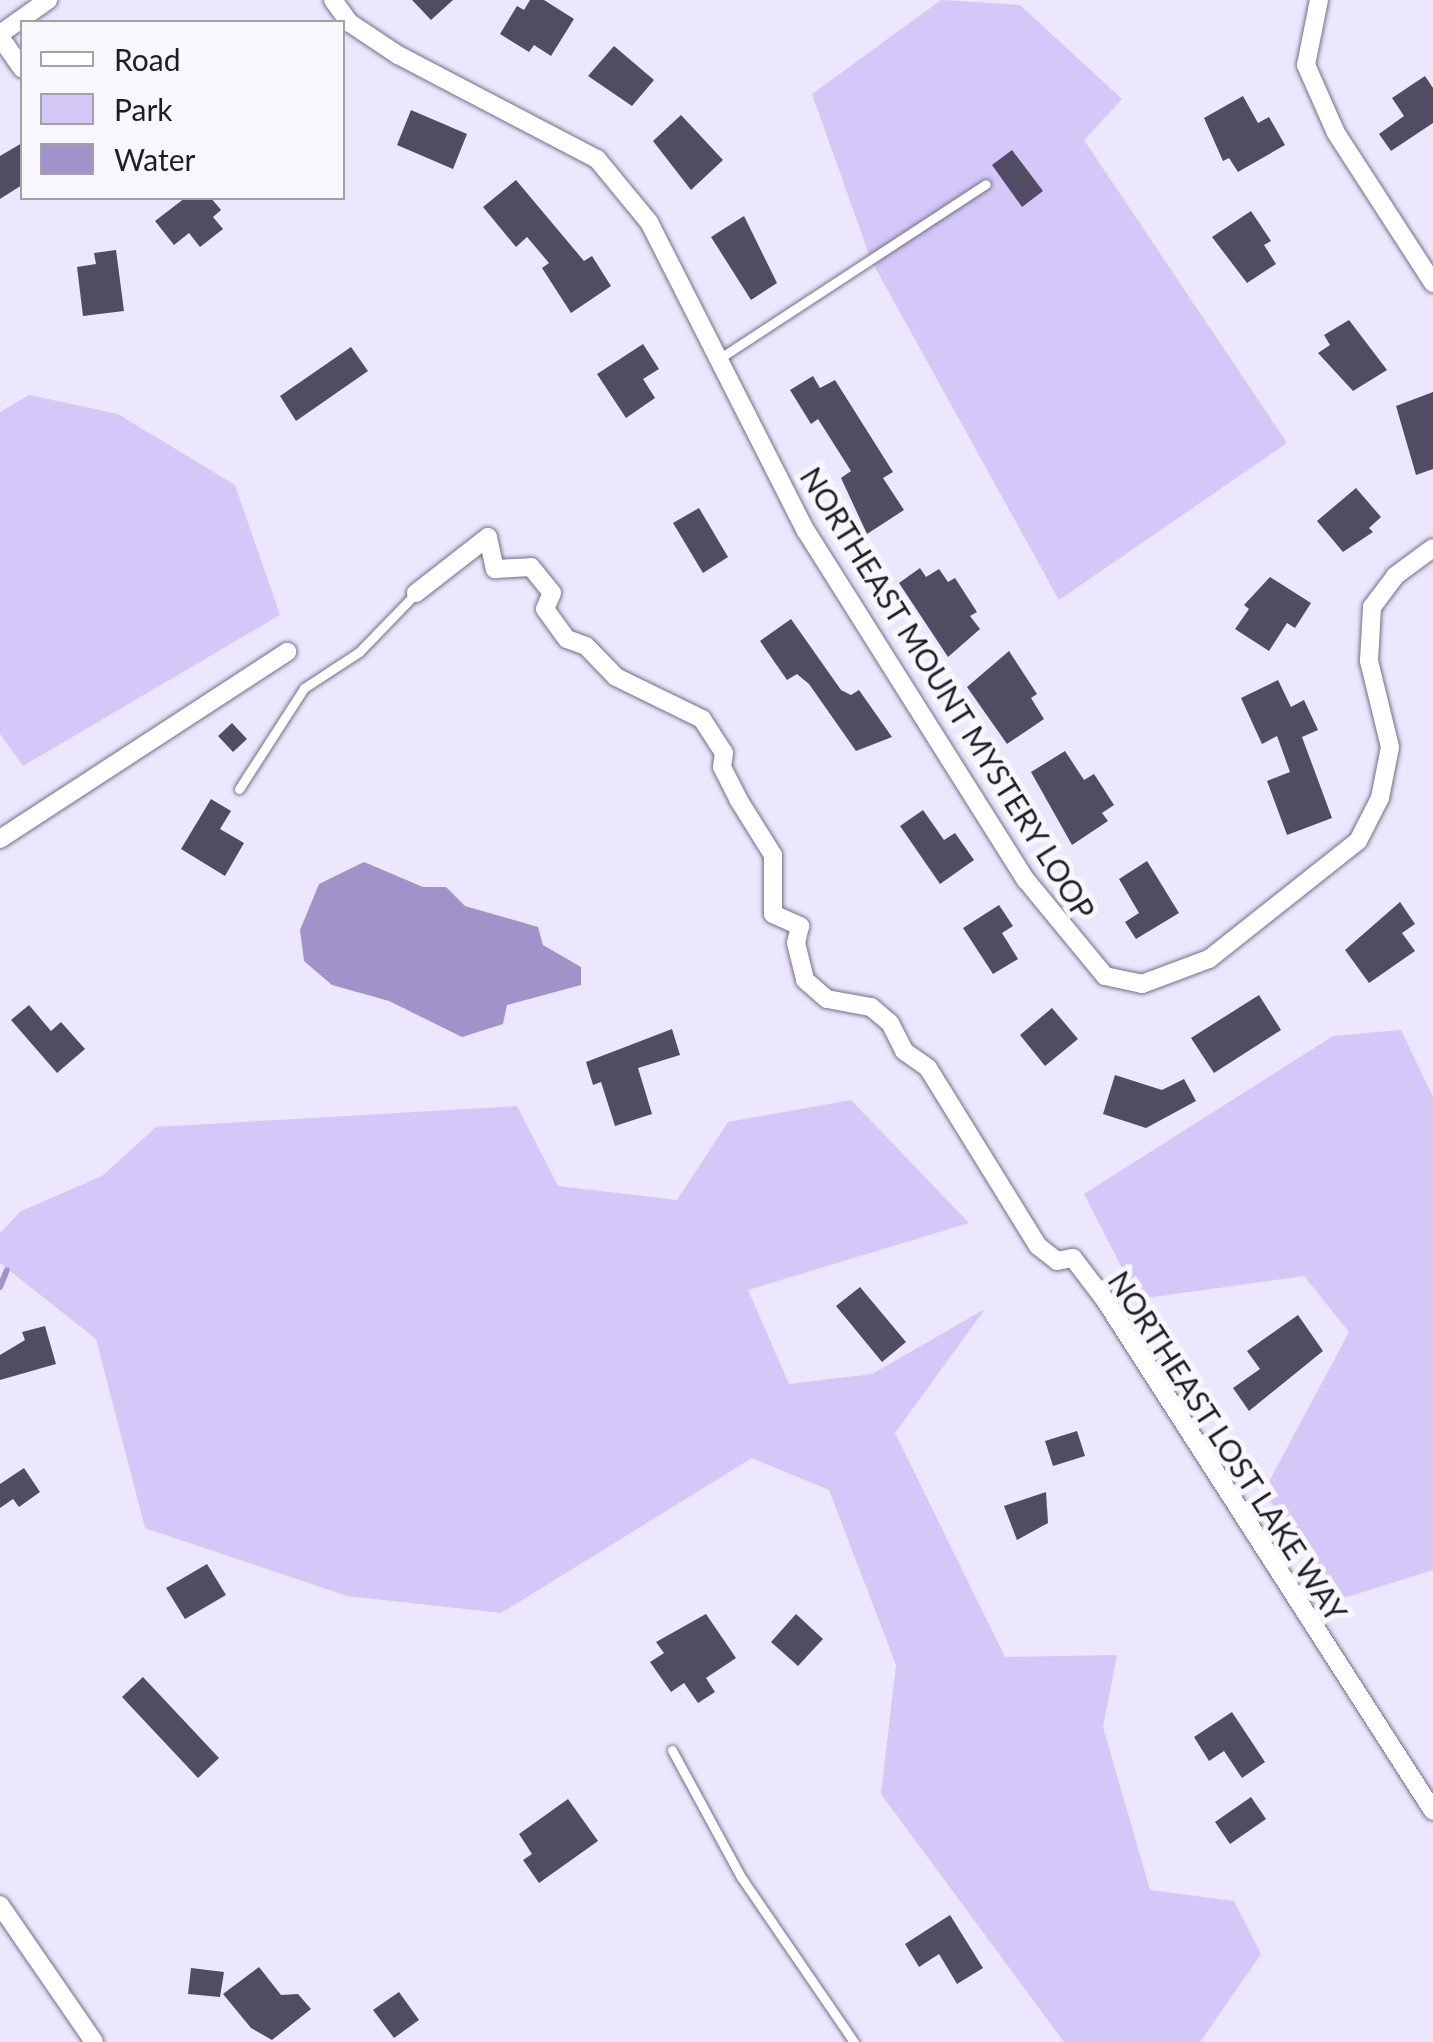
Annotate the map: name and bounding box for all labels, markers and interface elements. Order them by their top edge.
legend [20,20,345,200]
text: Road [114,41,181,77]
text: Park [114,91,173,127]
text: Water [114,141,196,177]
street label: NORTHEAST MOUNT MYSTERY LOOP [793,459,1103,927]
street label: NORTHEAST LOST LAKE WAY [1101,1263,1355,1629]

